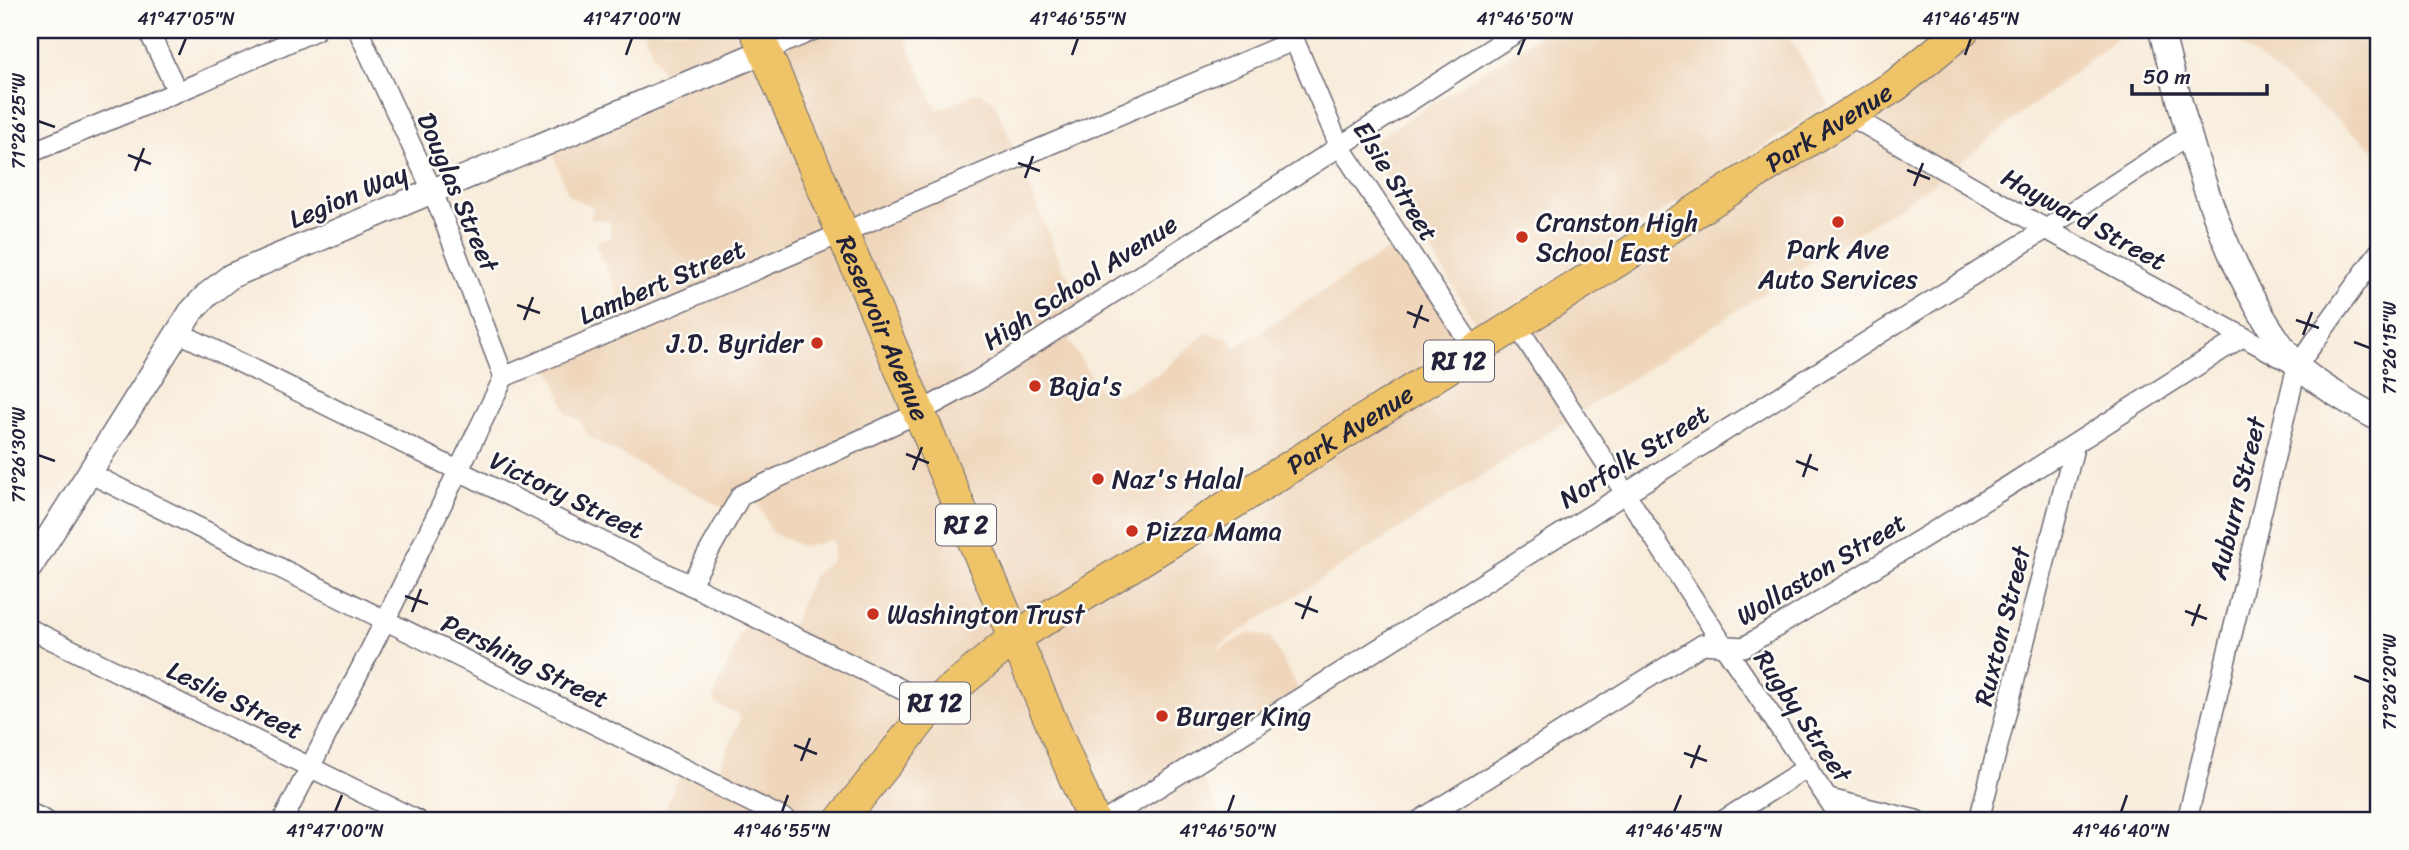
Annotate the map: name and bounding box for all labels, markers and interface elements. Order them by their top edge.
text: 41°47'05"N [137,3,235,35]
text: 41°47'00"N [583,3,681,35]
text: 41°46'55"N [1030,3,1127,35]
text: 41°46'50"N [1476,3,1574,35]
text: 41°46'45"N [1922,3,2020,35]
scale bar [2132,52,2267,96]
text: 50 m [2143,58,2191,96]
street label: Park Avenue [1756,70,1902,185]
text: 71°26'25"W [3,72,35,169]
street label: Douglas Street [404,105,513,280]
street label: Elsie Street [1341,111,1451,251]
street label: Legion Way [281,150,415,242]
street label: Hayward Street [1993,154,2175,284]
place label: Cranston High School East [1536,199,1698,275]
street label: High School Avenue [973,201,1187,363]
marker: Park Ave Auto Services [1830,214,1846,230]
street label: Lambert Street [571,226,753,338]
place label: Park Ave Auto Services [1757,226,1918,302]
street label: Reservoir Avenue [823,228,943,428]
marker: Cranston High School East [1514,229,1530,245]
text: 71°26'15"W [2374,300,2406,395]
place label: J.D. Byrider [666,320,804,366]
marker: J.D. Byrider [809,335,825,351]
road number: RI 12 [1424,340,1494,382]
place label: Baja's [1049,363,1122,409]
street label: Park Avenue [1277,371,1423,487]
marker: Baja's [1027,378,1043,394]
street label: Norfolk Street [1549,391,1719,521]
text: 71°26'30"W [3,406,35,503]
street label: Auburn Street [2194,410,2280,585]
street label: Victory Street [482,438,652,552]
place label: Naz's Halal [1112,456,1244,502]
marker: Naz's Halal [1090,471,1106,487]
street label: Wollaston Street [1727,500,1915,638]
road number: RI 2 [936,504,996,546]
place label: Pizza Mama [1146,508,1282,554]
marker: Pizza Mama [1124,523,1140,539]
street label: Ruxton Street [1960,540,2044,711]
place label: Washington Trust [887,591,1086,637]
street label: Pershing Street [433,600,617,722]
marker: Washington Trust [865,606,881,622]
text: 71°26'20"W [2374,633,2406,730]
street label: Rugby Street [1741,640,1866,793]
street label: Leslie Street [159,647,311,753]
road number: RI 12 [900,682,970,724]
place label: Burger King [1176,693,1311,739]
marker: Burger King [1154,708,1170,724]
text: 41°47'00"N [286,815,384,847]
text: 41°46'55"N [734,815,831,847]
text: 41°46'50"N [1179,815,1277,847]
text: 41°46'45"N [1625,815,1723,847]
text: 41°46'40"N [2072,815,2170,847]

